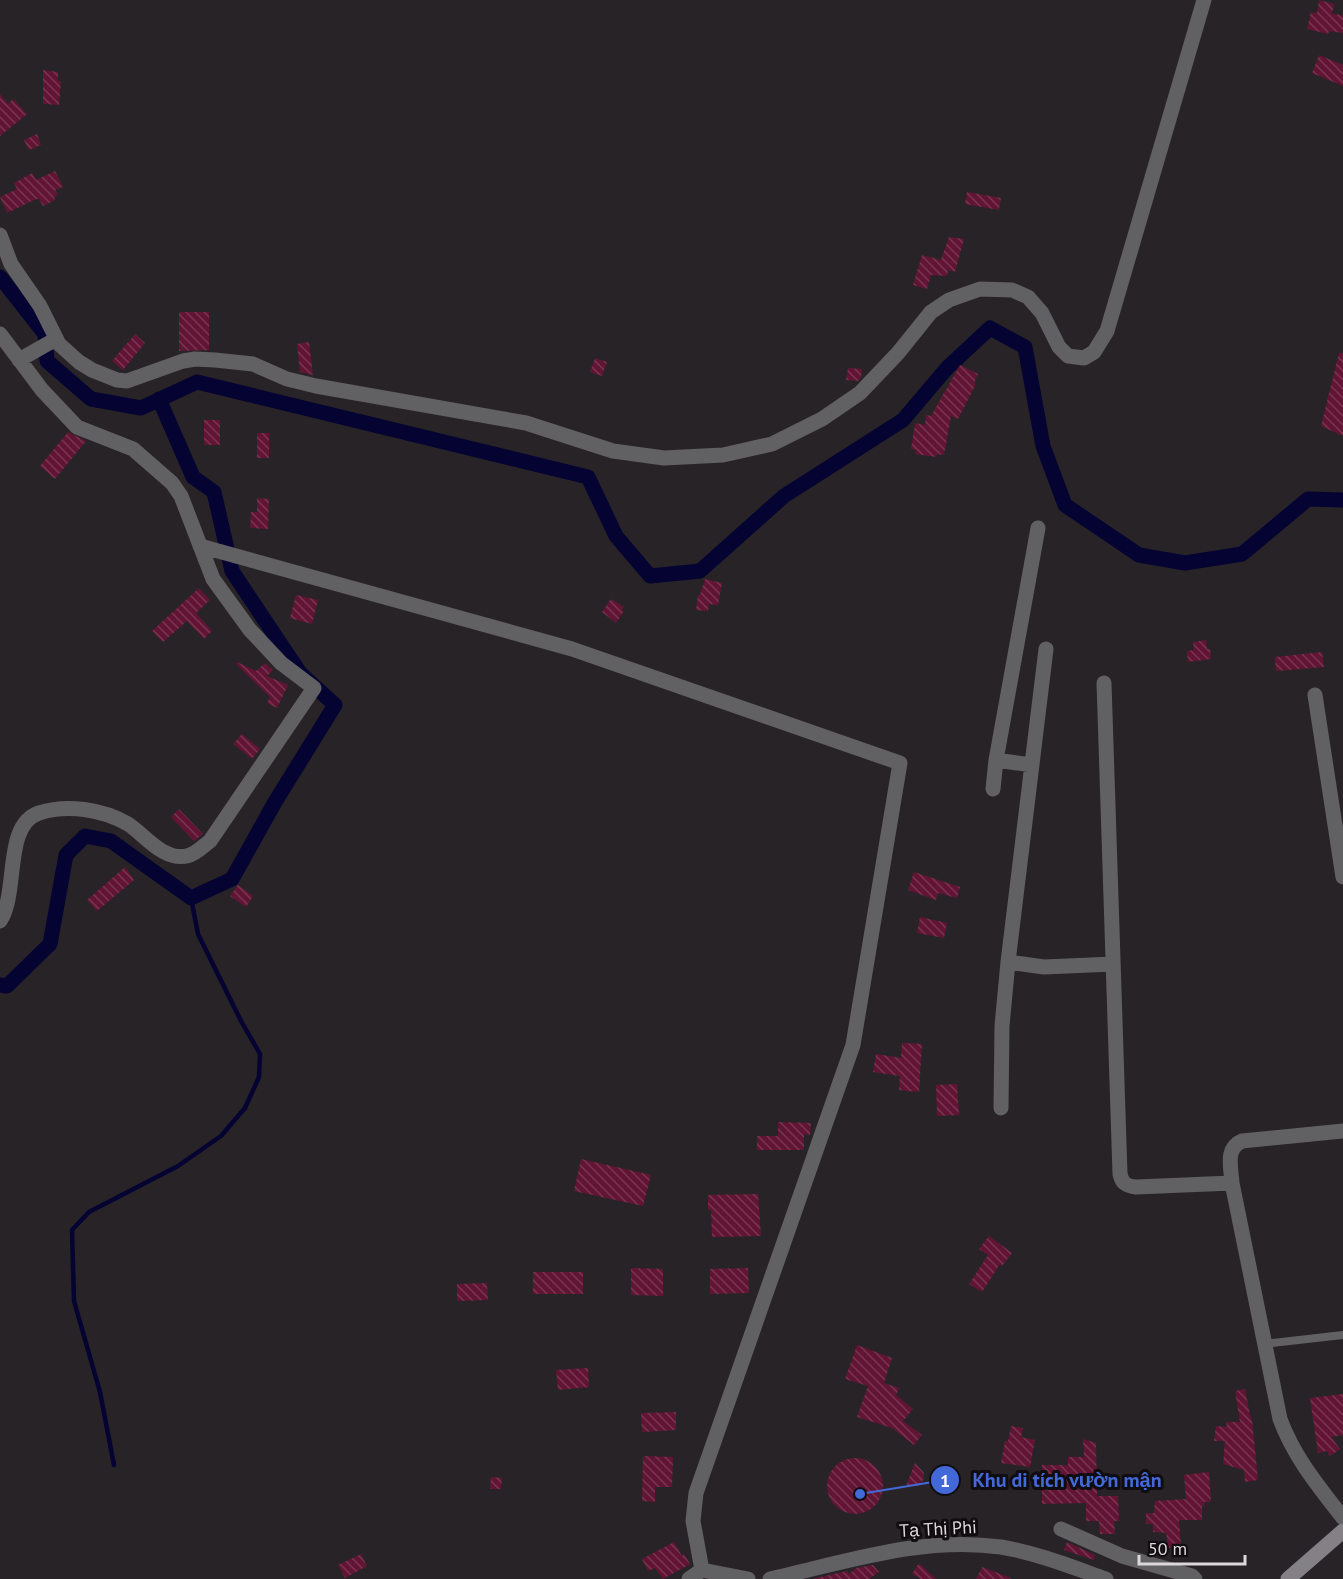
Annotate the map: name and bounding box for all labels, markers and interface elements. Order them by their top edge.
callout: Khu di tích vườn mận [930,1461,1174,1499]
text: Khu di tích vườn mận [972,1467,1162,1493]
text: 1 [940,1469,950,1492]
street label: Tạ Thị Phi [899,1515,977,1542]
scale bar [1139,1528,1246,1566]
text: 50 m [1148,1537,1187,1560]

